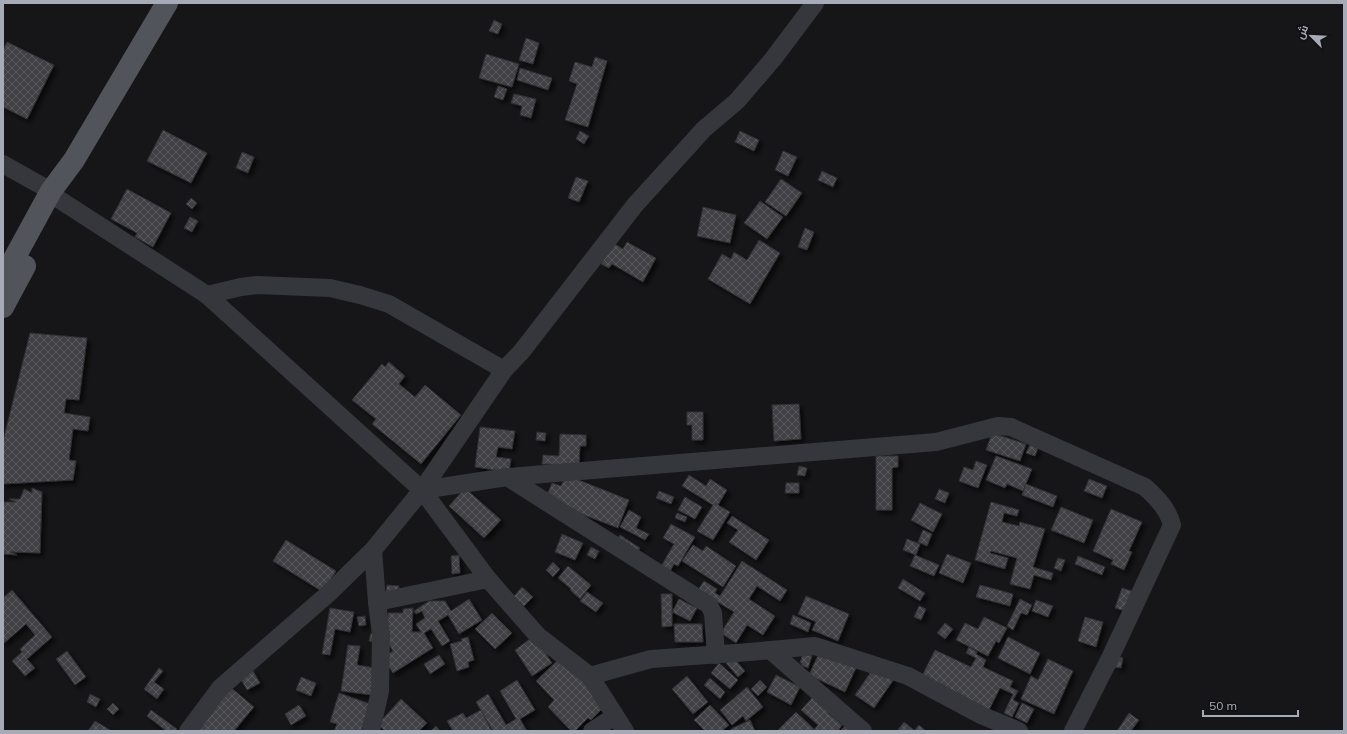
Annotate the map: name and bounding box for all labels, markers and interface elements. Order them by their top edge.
north arrow [1291,16,1331,56]
text: ش [1293,23,1311,41]
scale bar [1203,692,1298,718]
text: 50 m [1209,698,1237,713]

